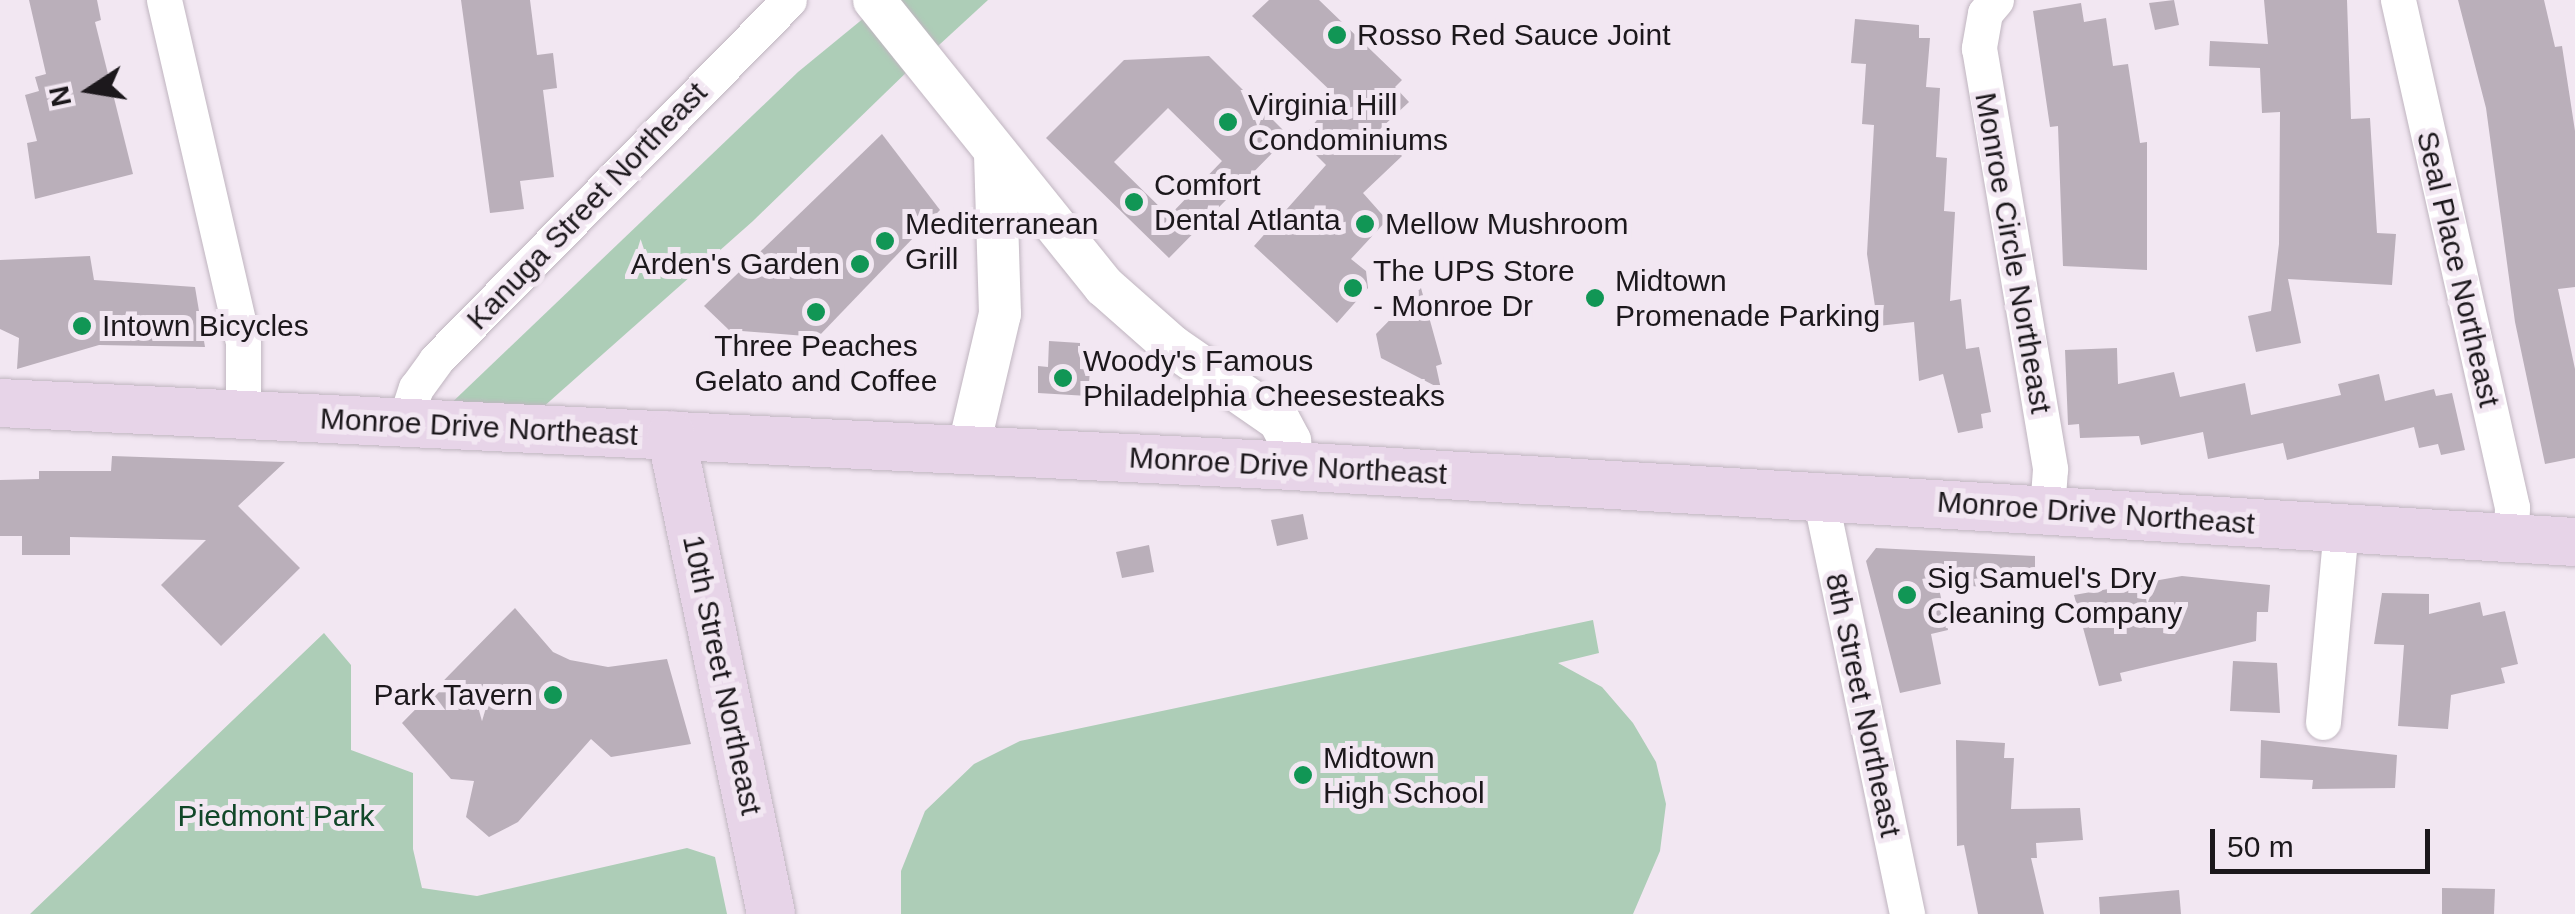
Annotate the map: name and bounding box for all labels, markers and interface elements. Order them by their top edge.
place label: Rosso Red Sauce Joint [1357,17,1671,53]
marker: Rosso Red Sauce Joint [1326,24,1348,46]
north arrow [40,40,140,140]
street label: Kanuga Street Northeast [459,75,715,337]
text: N [43,83,77,109]
place label: Virginia Hill Condominiums [1248,87,1448,158]
street label: Monroe Circle Northeast [1967,90,2059,416]
marker: Virginia Hill Condominiums [1217,111,1239,133]
street label: Seal Place Northeast [2409,128,2507,410]
place label: Comfort Dental Atlanta [1154,167,1342,238]
marker: Comfort Dental Atlanta [1123,191,1145,213]
place label: Mediterranean Grill [905,206,1098,276]
place label: Mellow Mushroom [1385,206,1628,242]
marker: Mellow Mushroom [1354,213,1376,235]
marker: Mediterranean Grill [874,230,896,252]
place label: Arden's Garden [631,246,840,282]
marker: Arden's Garden [849,253,871,275]
place label: The UPS Store - Monroe Dr [1373,253,1575,324]
place label: Midtown Promenade Parking [1615,263,1880,334]
marker: The UPS Store - Monroe Dr [1342,277,1364,299]
marker: Midtown Promenade Parking [1584,287,1606,309]
marker: Three Peaches Gelato and Coffee [805,301,827,323]
place label: Intown Bicycles [102,308,309,344]
marker: Intown Bicycles [71,315,93,337]
place label: Three Peaches Gelato and Coffee [695,328,937,398]
place label: Woody's Famous Philadelphia Cheesesteaks [1083,343,1445,414]
marker: Woody's Famous Philadelphia Cheesesteaks [1052,367,1074,389]
street label: Monroe Drive Northeast [319,401,639,453]
street label: Monroe Drive Northeast [1128,440,1448,492]
street label: Monroe Drive Northeast [1936,484,2256,542]
street label: 10th Street Northeast [675,532,769,818]
place label: Sig Samuel's Dry Cleaning Company [1927,560,2182,630]
street label: 8th Street Northeast [1817,570,1909,840]
marker: Sig Samuel's Dry Cleaning Company [1896,584,1918,606]
place label: Park Tavern [373,677,533,713]
marker: Park Tavern [542,684,564,706]
place label: Midtown High School [1323,740,1485,810]
marker: Midtown High School [1292,764,1314,786]
park label: Piedmont Park [178,798,374,834]
scale bar [2215,809,2435,871]
text: 50 m [2227,830,2294,863]

